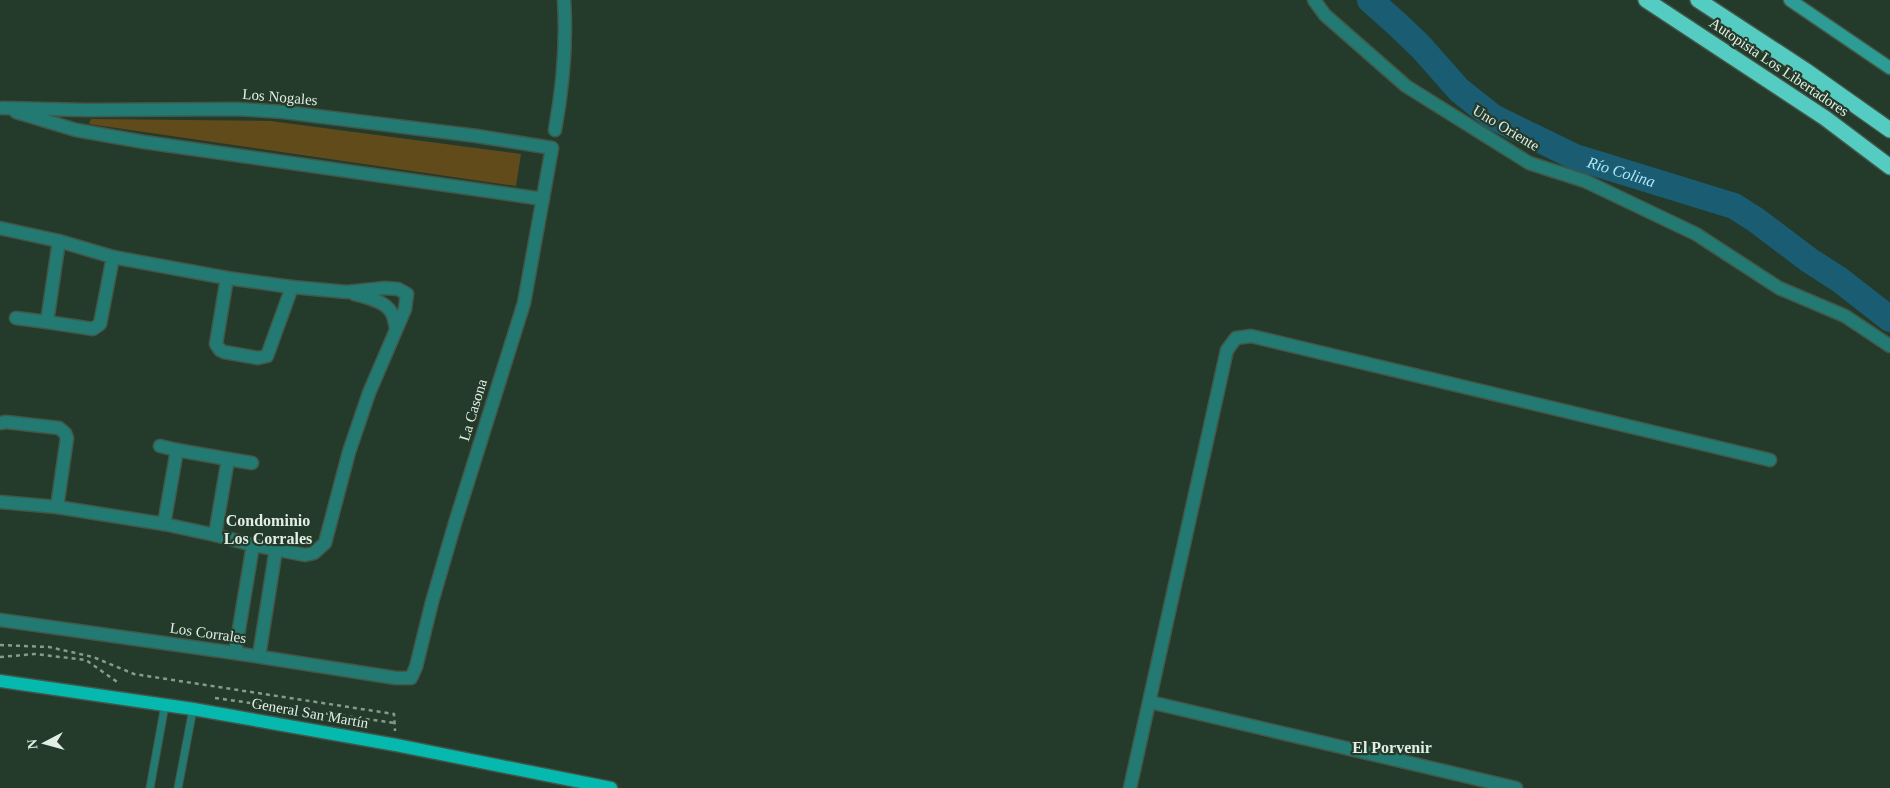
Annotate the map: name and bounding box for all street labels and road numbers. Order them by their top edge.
street label: Autopista Los Libertadores [1706,14,1852,120]
street label: Los Nogales [242,86,318,108]
street label: Uno Oriente [1470,102,1542,154]
street label: La Casona [456,377,490,443]
street label: Los Corrales [169,620,247,646]
street label: General San Martín [250,695,370,731]

